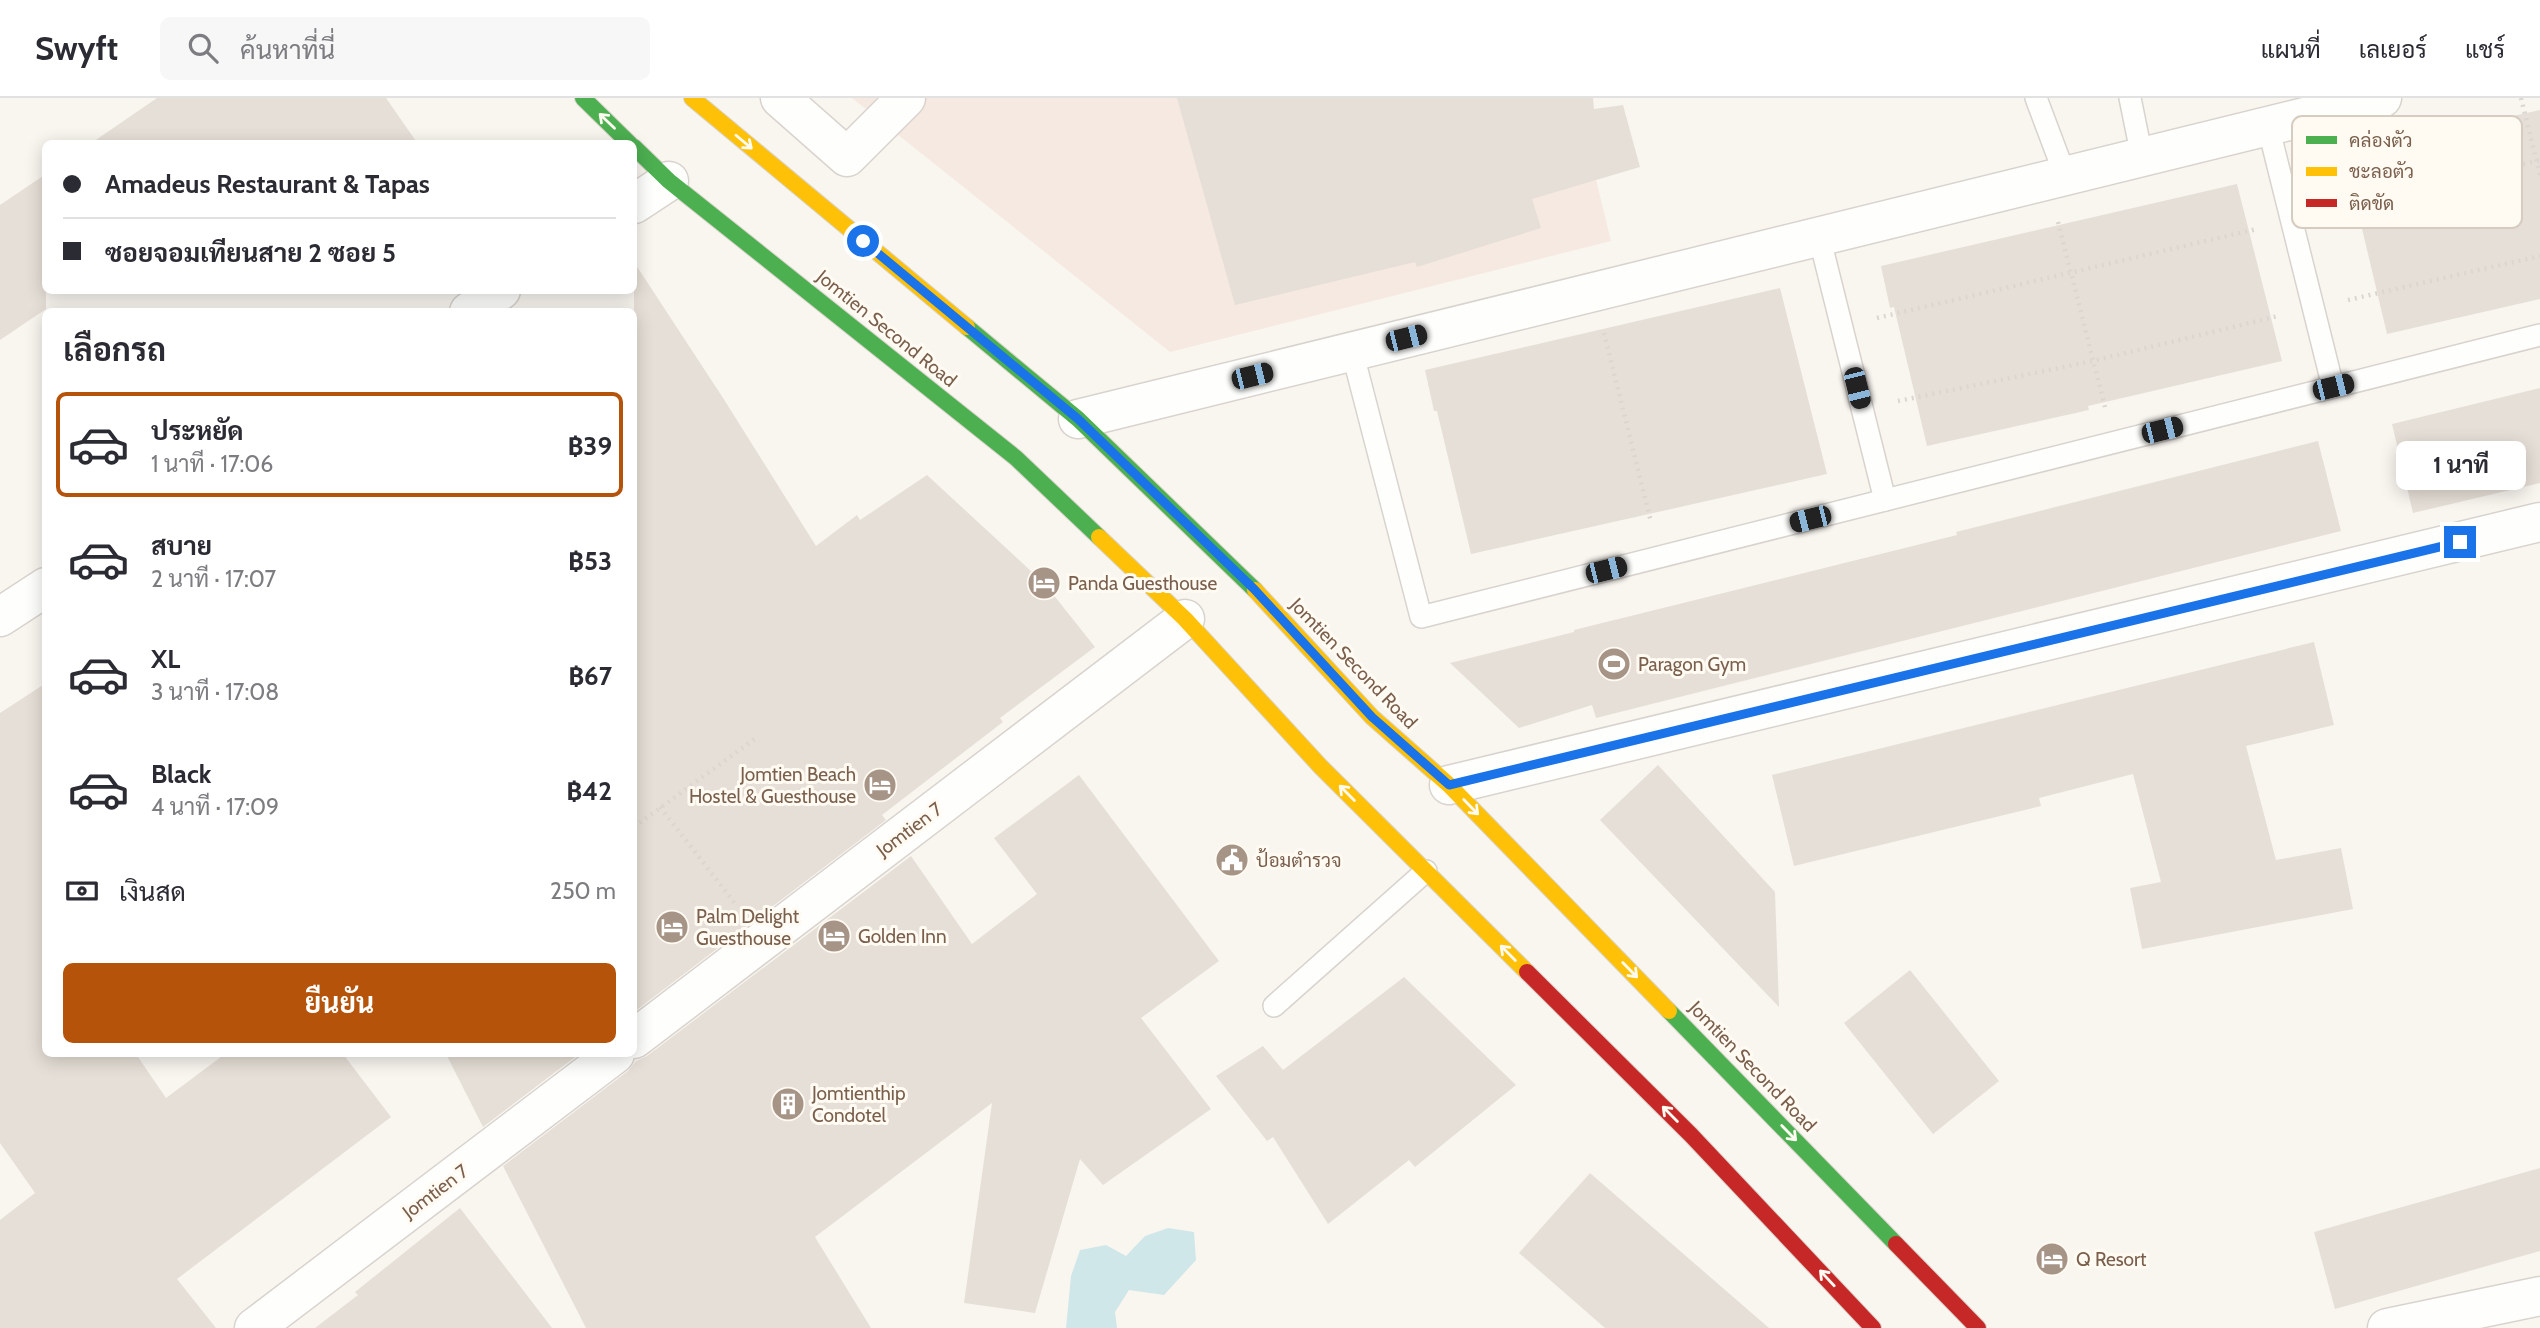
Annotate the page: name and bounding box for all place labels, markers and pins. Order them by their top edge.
hotel icon: Panda Guesthouse [1025,564,1063,602]
place label: Panda Guesthouse [1068,572,1217,595]
sports icon: Paragon Gym [1595,645,1633,683]
place label: Paragon Gym [1638,653,1746,676]
place label: Jomtien Beach Hostel & Guesthouse [689,763,856,808]
hotel icon: Jomtien Beach Hostel & Guesthouse [861,766,899,804]
public building icon: ป้อมตำรวจ [1213,841,1251,879]
place label: ป้อมตำรวจ [1256,848,1342,872]
place label: Palm Delight Guesthouse [696,905,800,950]
hotel icon: Palm Delight Guesthouse [653,908,691,946]
hotel icon: Golden Inn [815,917,853,955]
place label: Golden Inn [858,925,947,948]
place label: Jomtienthip Condotel [811,1082,905,1127]
building icon: Jomtienthip Condotel [769,1085,807,1123]
hotel icon: Q Resort [2033,1240,2071,1278]
place label: Q Resort [2076,1248,2147,1271]

